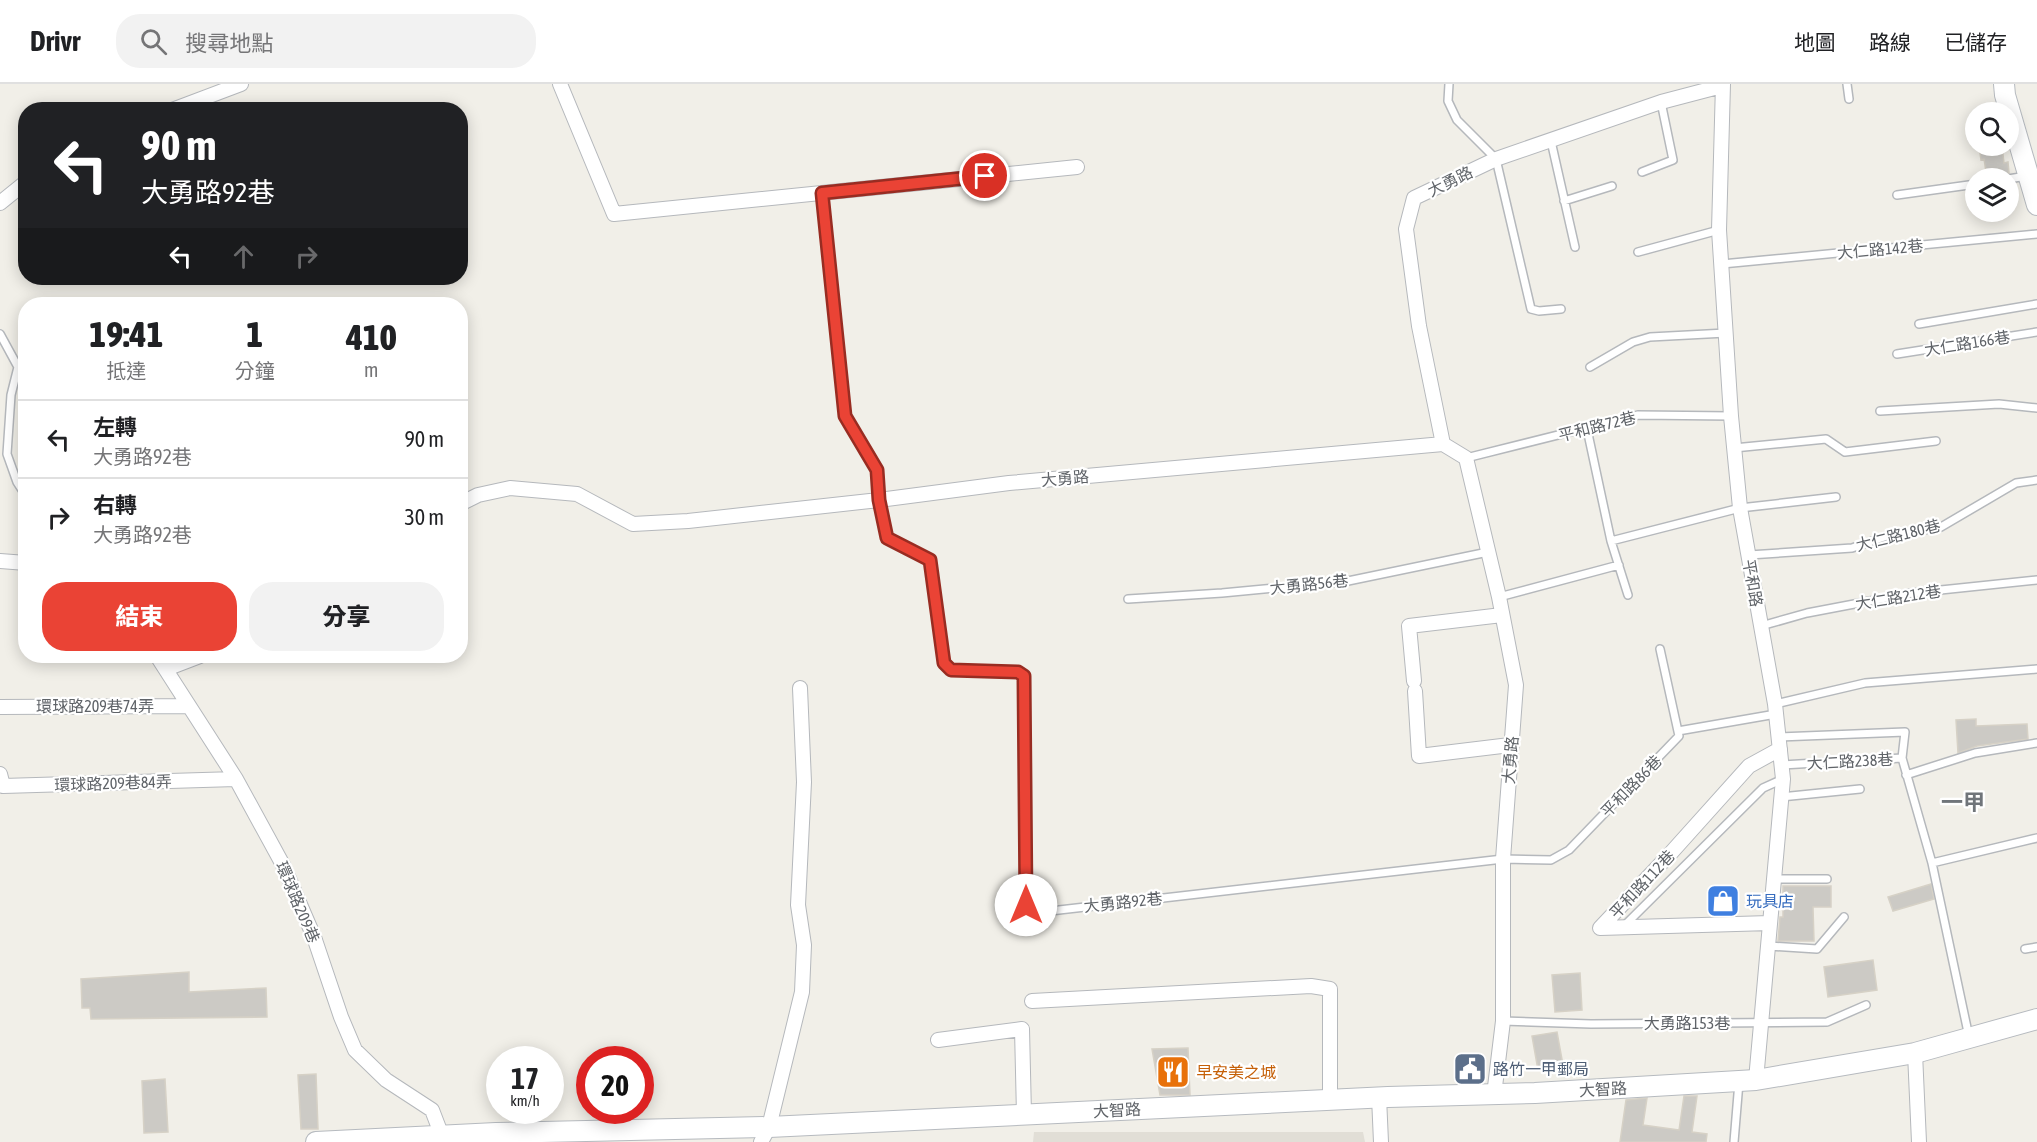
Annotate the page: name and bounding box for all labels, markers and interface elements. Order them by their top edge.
search box [116,14,536,68]
text: Drivr [30,25,80,57]
icon: search [137,25,170,58]
text: 搜尋地點 [185,30,273,56]
text: 地圖 [1794,30,1836,54]
text: 路線 [1869,30,1911,54]
text: 已儲存 [1944,30,2007,54]
map controls [1965,102,2019,222]
button: search [1965,102,2019,156]
text: 90 m [141,121,216,169]
icon: left [42,126,120,204]
pin [959,150,1010,201]
icon: arrive [968,159,1001,192]
street label: 大勇路 [1424,162,1476,200]
button: layers [1965,168,2019,222]
text: 大勇路92巷 [141,177,274,208]
street label: 大仁路142巷 [1836,236,1924,262]
icon: left [164,240,197,273]
icon: ahead [227,240,260,273]
icon: right [290,240,323,273]
text: 19:41 [89,313,163,355]
text: 1 [246,313,263,355]
text: 410 [346,316,397,358]
street label: 大仁路166巷 [1923,327,2011,359]
text: m [364,358,379,381]
text: 抵達 [106,359,146,382]
text: 分鐘 [235,359,275,382]
street label: 平和路72巷 [1556,408,1638,444]
text: 左轉 [93,414,137,440]
icon: left [42,423,75,456]
text: 90 m [404,426,444,452]
text: 大勇路92巷 [93,445,192,468]
street label: 大勇路 [1040,467,1090,489]
text: 右轉 [93,492,137,518]
icon: right [42,501,75,534]
text: 30 m [404,504,444,530]
street label: 大仁路180巷 [1854,516,1942,554]
text: 大勇路92巷 [93,523,192,546]
street label: 平和路 [1740,558,1766,608]
street label: 大勇路56巷 [1269,571,1349,597]
street label: 大仁路212巷 [1854,581,1942,613]
button: 結束 [42,582,237,651]
button: 分享 [249,582,444,651]
street label: 環球路209巷74弄 [36,697,154,715]
street label: 大勇路 [1499,735,1521,785]
street label: 大仁路238巷 [1806,750,1894,772]
street label: 平和路86巷 [1597,751,1665,821]
street label: 環球路209巷84弄 [54,772,172,794]
district label: 一甲 [1941,789,1985,815]
street label: 平和路112巷 [1606,846,1678,922]
street label: 環球路209巷 [273,859,323,945]
position arrow [994,873,1058,937]
shop icon: 玩具店 [1705,883,1741,919]
street label: 大勇路92巷 [1083,889,1163,915]
place label: 玩具店 [1746,892,1794,910]
street label: 大勇路153巷 [1644,1014,1730,1032]
speed limit sign: 20 [576,1046,654,1124]
public building icon: 路竹一甲郵局 [1452,1051,1488,1087]
restaurant icon: 早安美之城 [1155,1054,1191,1090]
place label: 路竹一甲郵局 [1493,1060,1589,1078]
text: 17 [511,1061,539,1095]
place label: 早安美之城 [1196,1063,1276,1081]
street label: 大智路 [1579,1079,1627,1099]
text: km/h [510,1092,540,1109]
street label: 大智路 [1093,1100,1141,1120]

